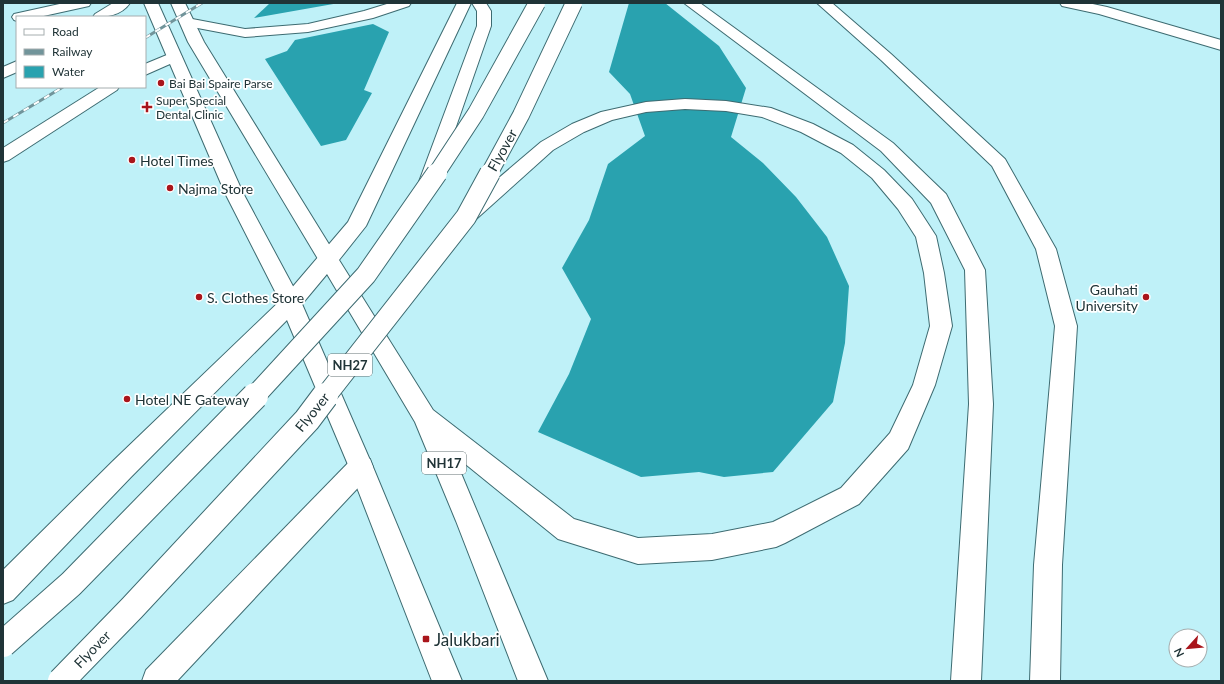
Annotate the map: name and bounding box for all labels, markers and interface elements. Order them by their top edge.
legend [16,16,146,88]
text: Road [52,24,79,39]
text: Railway [52,44,93,59]
text: Water [52,64,85,79]
place label: Bai Bai Spaire Parse [169,76,272,91]
marker: Bai Bai Spaire Parse [156,78,166,88]
place label: Super Special Dental Clinic [156,93,226,122]
marker: Super Special Dental Clinic [141,101,153,113]
street label: Flyover [484,126,520,174]
place label: Hotel Times [140,152,214,169]
marker: Hotel Times [127,155,137,165]
place label: Najma Store [178,180,253,197]
marker: Najma Store [165,183,175,193]
place label: Gauhati University [1076,281,1139,314]
place label: S. Clothes Store [207,289,304,306]
marker: S. Clothes Store [194,292,204,302]
marker: Gauhati University [1141,292,1151,302]
road number: NH27 [328,354,372,376]
street label: Flyover [291,389,333,435]
place label: Hotel NE Gateway [135,391,250,408]
marker: Hotel NE Gateway [122,394,132,404]
road number: NH17 [422,452,466,474]
street label: Flyover [70,627,114,671]
north arrow [1168,628,1208,668]
place label: Jalukbari [434,629,500,650]
marker: Jalukbari [421,634,431,644]
text: N [1171,646,1186,659]

